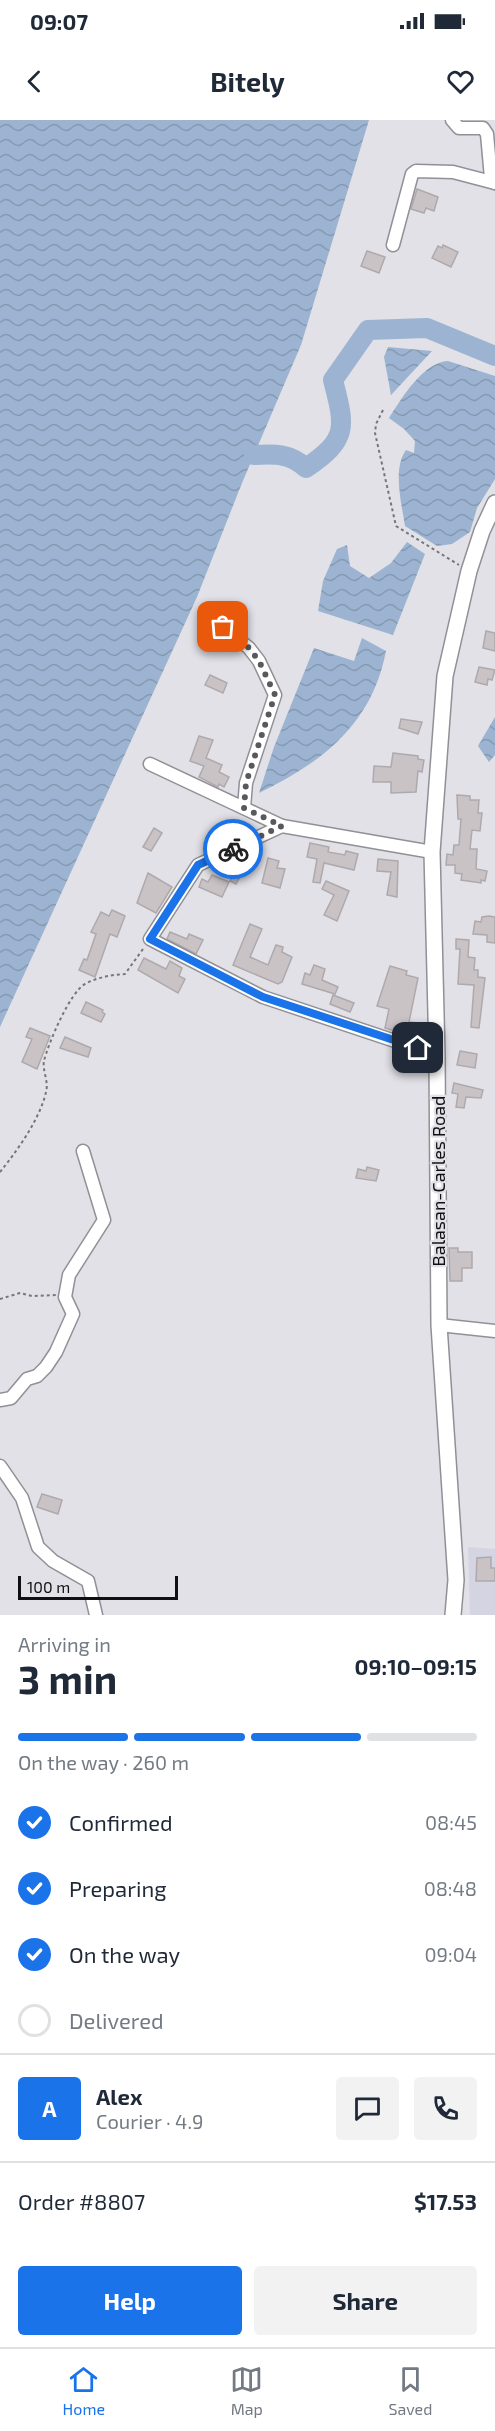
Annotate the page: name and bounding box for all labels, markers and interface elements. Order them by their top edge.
text: 09:07 [30,8,88,34]
icon: back [18,65,51,98]
text: Bitely [210,65,285,97]
icon: heart [444,65,477,98]
pin [197,601,248,652]
icon: bag [206,610,239,643]
courier [203,819,263,879]
icon: bike [217,833,250,866]
pin [392,1022,443,1073]
icon: home [401,1031,434,1064]
street label: Balasan-Carles Road [427,1096,449,1266]
scale bar [18,1573,178,1600]
text: 100 m [27,1577,70,1596]
text: Arriving in [18,1632,111,1656]
text: 09:10–09:15 [355,1653,477,1679]
text: 3 min [18,1655,117,1702]
text: On the way · 260 m [18,1750,189,1774]
icon: check [18,1806,51,1839]
text: Confirmed [69,1809,173,1835]
text: 08:45 [425,1810,477,1834]
icon: check [18,1872,51,1905]
text: Preparing [69,1875,167,1901]
text: 08:48 [424,1876,477,1900]
icon: check [18,1938,51,1971]
text: On the way [69,1941,180,1967]
text: 09:04 [424,1942,477,1966]
text: Delivered [69,2007,164,2033]
button: chat [336,2077,399,2140]
button: phone [414,2077,477,2140]
text: Alex [96,2083,142,2109]
text: A [42,2095,57,2121]
text: Courier · 4.9 [96,2109,203,2133]
text: Order #8807 [18,2188,145,2214]
text: $17.53 [414,2188,477,2214]
button: Help [18,2266,242,2335]
button: Share [254,2266,477,2335]
tab: Home [63,2363,105,2418]
tab: Map [230,2363,263,2418]
tab: Saved [388,2363,432,2418]

